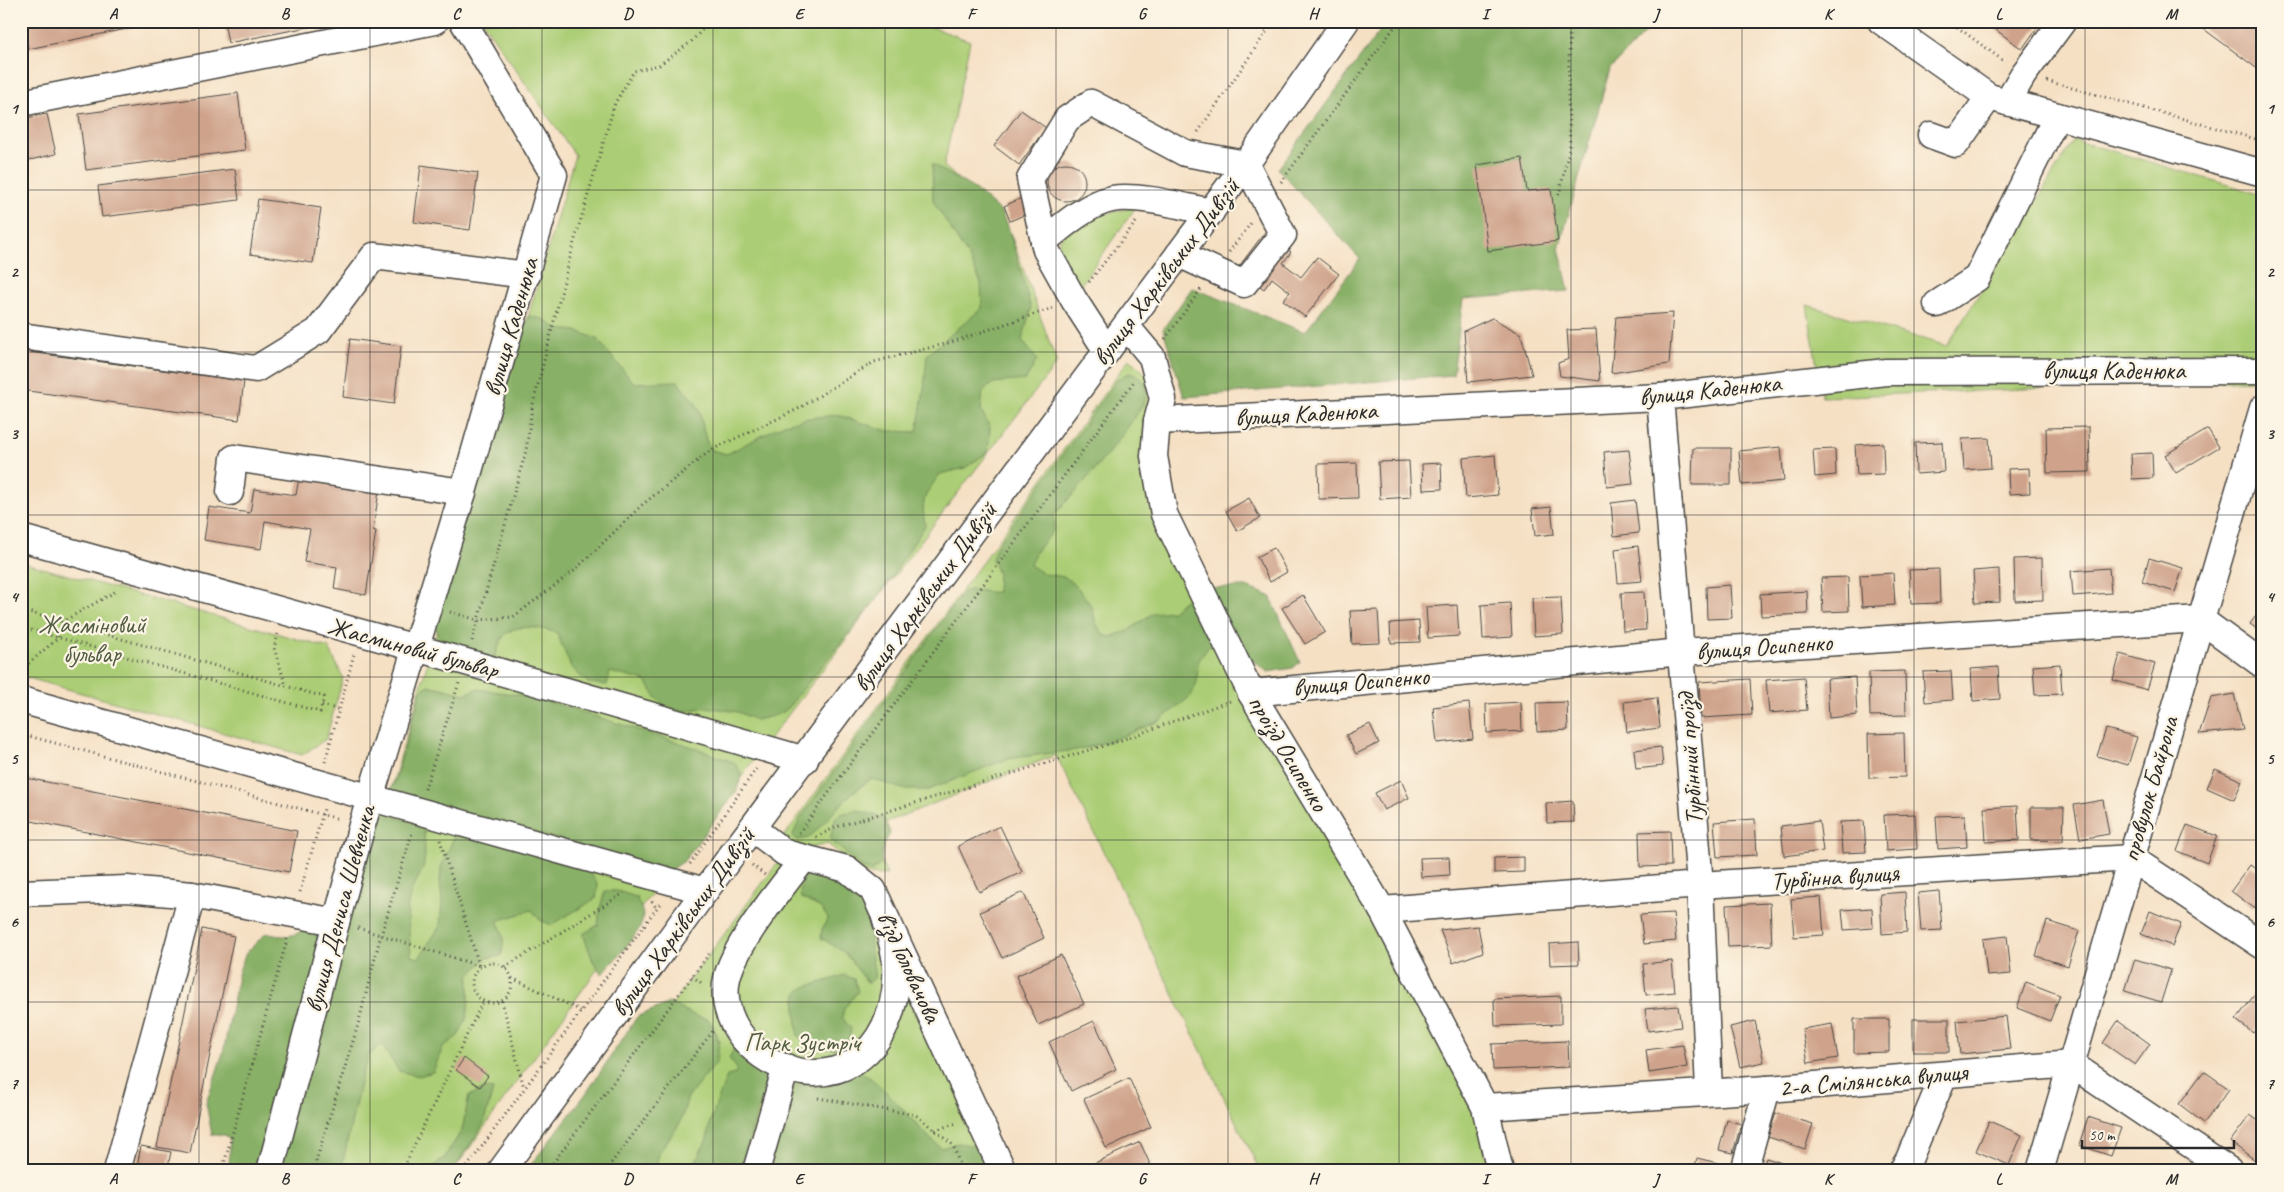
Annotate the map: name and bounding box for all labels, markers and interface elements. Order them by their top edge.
text: A [109,4,119,24]
text: B [281,4,291,24]
text: C [452,4,462,24]
text: D [623,4,634,24]
text: E [795,4,806,24]
text: F [967,4,978,24]
text: G [1138,4,1148,24]
text: H [1308,4,1320,24]
text: I [1482,4,1492,24]
text: J [1652,4,1661,24]
text: K [1824,4,1836,24]
text: L [1996,4,2004,24]
text: M [2165,4,2179,24]
text: 1 [10,99,19,119]
text: 1 [2266,99,2275,119]
street label: вулиця Харківських Дивізій [1085,171,1249,373]
street label: вулиця Каденюка [476,252,547,400]
text: 2 [10,262,19,282]
text: 2 [2266,262,2275,282]
street label: вулиця Каденюка [2043,355,2187,387]
street label: вулиця Каденюка [1638,366,1784,413]
street label: вулиця Каденюка [1234,394,1380,434]
text: 3 [10,424,19,444]
text: 3 [2266,424,2275,444]
street label: вулиця Харківських Дивізій [846,495,1006,699]
text: 4 [10,587,19,607]
text: 4 [2266,587,2275,607]
park label: Жасміновий бульвар [38,609,147,670]
street label: Жасминовий бульвар [324,610,503,687]
street label: вулиця Осипенко [1695,626,1834,668]
street label: вулиця Осипенко [1292,660,1431,704]
street label: проїзд Осипенко [1240,689,1336,819]
street label: Турбінний проїзд [1669,690,1712,826]
street label: провулок Байрона [2114,711,2186,865]
text: 5 [11,749,20,769]
text: 5 [2267,749,2276,769]
street label: вулиця Дениса Шевченка [297,800,384,1016]
street label: вулиця Харківських Дивізій [604,820,764,1024]
street label: Турбінна вулиця [1770,856,1901,897]
street label: в'їзд Головачова [868,906,950,1030]
text: 6 [10,912,19,932]
text: 6 [2266,912,2275,932]
park label: Парк Зустріч [744,1027,863,1059]
street label: 2-а Смілянська вулиця [1778,1056,1971,1104]
text: 7 [10,1074,19,1094]
text: 7 [2266,1074,2275,1094]
scale bar [2082,1117,2234,1149]
text: 50 m [2089,1126,2116,1145]
text: A [109,1169,119,1189]
text: B [281,1169,291,1189]
text: C [452,1169,462,1189]
text: D [623,1169,634,1189]
text: E [795,1169,806,1189]
text: F [967,1169,978,1189]
text: G [1138,1169,1148,1189]
text: H [1308,1169,1320,1189]
text: I [1482,1169,1492,1189]
text: J [1652,1169,1661,1189]
text: K [1824,1169,1836,1189]
text: L [1996,1169,2004,1189]
text: M [2165,1169,2179,1189]

